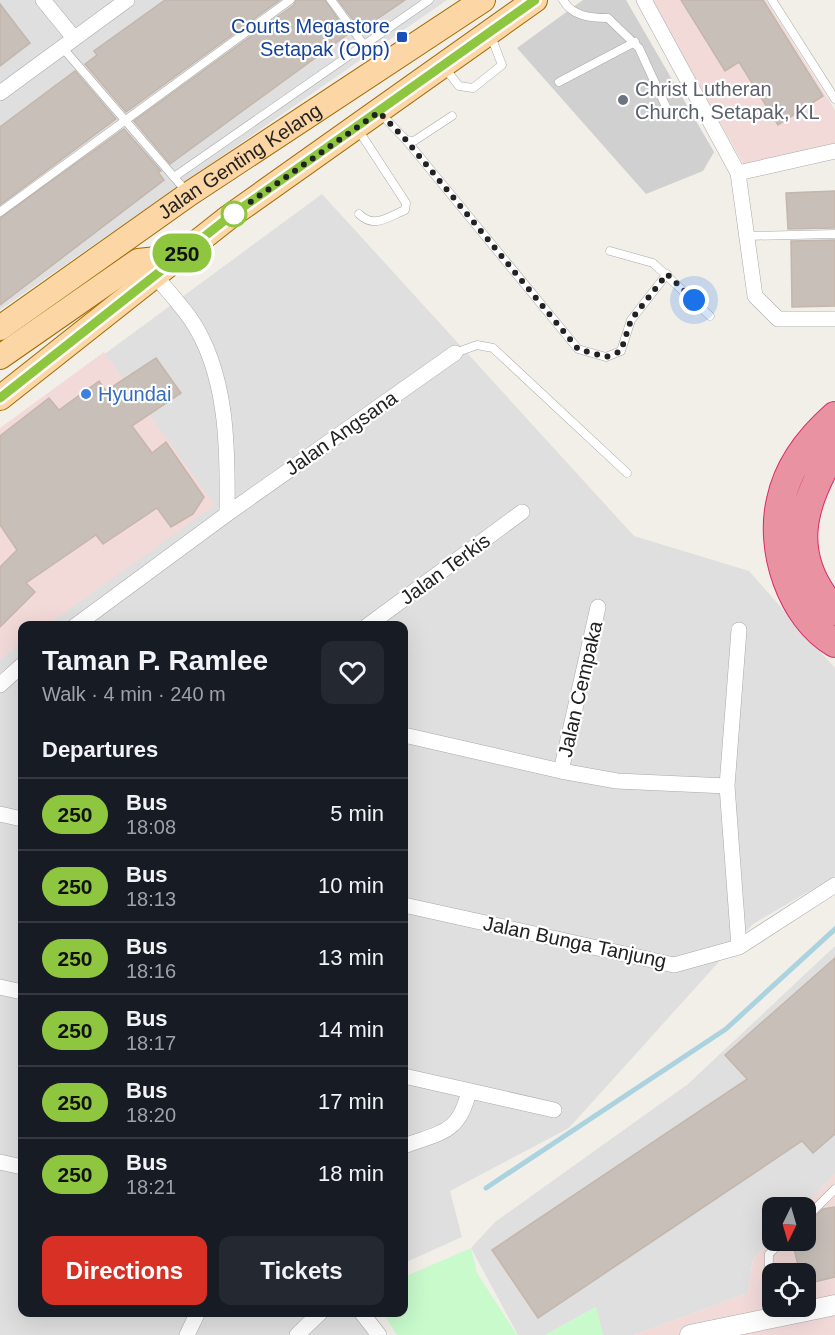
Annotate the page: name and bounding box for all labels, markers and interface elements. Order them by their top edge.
place label: Courts Megastore Setapak (Opp) [231,15,390,60]
marker: Courts Megastore Setapak (Opp) [395,30,409,44]
place label: Christ Lutheran Church, Setapak, KL [635,78,820,123]
marker: Christ Lutheran Church, Setapak, KL [616,93,630,107]
street label: Jalan Genting Kelang [154,99,325,223]
unlabelled marker [221,201,247,227]
line badge: 250 [148,234,216,272]
text: 250 [164,242,200,265]
your location [679,285,709,315]
place label: Hyundai [98,383,171,405]
street label: Jalan Angsana [281,386,402,480]
marker: Hyundai [79,387,93,401]
street label: Jalan Terkis [396,529,494,609]
street label: Jalan Cempaka [554,618,607,759]
button: heart [321,641,384,704]
text: Taman P. Ramlee [42,645,268,676]
text: Walk · 4 min · 240 m [42,683,226,705]
text: Departures [42,737,158,762]
text: Bus [126,790,168,815]
text: 5 min [330,801,384,826]
text: 250 [57,803,93,826]
text: 18:08 [126,816,176,838]
text: Bus [126,862,168,887]
text: 10 min [318,873,384,898]
text: 250 [57,875,93,898]
text: 18:13 [126,888,176,910]
street label: Jalan Bunga Tanjung [482,912,668,972]
text: Bus [126,934,168,959]
text: 13 min [318,945,384,970]
text: 250 [57,947,93,970]
text: 18:16 [126,960,176,982]
text: Bus [126,1006,168,1031]
text: 14 min [318,1017,384,1042]
text: 250 [57,1019,93,1042]
text: 18:17 [126,1032,176,1054]
text: Bus [126,1078,168,1103]
text: 17 min [318,1089,384,1114]
text: 250 [57,1091,93,1114]
text: 18:20 [126,1104,176,1126]
text: Bus [126,1150,168,1175]
text: 18 min [318,1161,384,1186]
text: 250 [57,1163,93,1186]
text: 18:21 [126,1176,176,1198]
north arrow [762,1197,816,1251]
map controls [762,1197,816,1317]
button: Directions [42,1236,207,1305]
button: Tickets [219,1236,384,1305]
button: locate [762,1263,816,1317]

